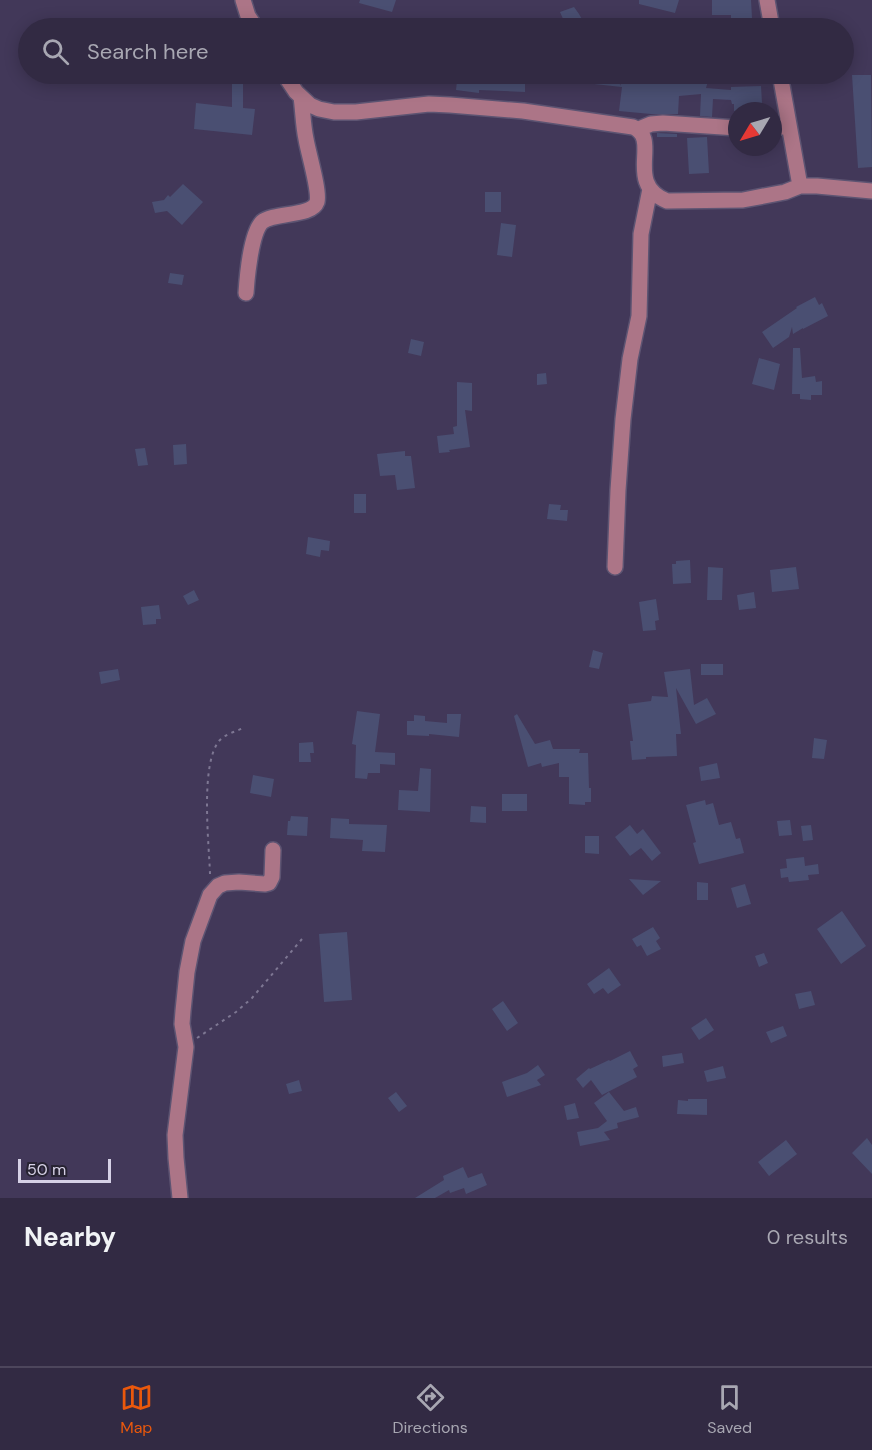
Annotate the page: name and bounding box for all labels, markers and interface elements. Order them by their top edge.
search box [18,18,854,84]
icon: search [39,35,72,68]
text: Search here [87,37,208,66]
north arrow [728,102,782,156]
scale bar [18,1156,111,1184]
text: 50 m [27,1159,66,1180]
text: Nearby [24,1220,116,1254]
text: 0 results [767,1224,848,1250]
tab: Map [120,1381,153,1438]
tab: Directions [392,1381,468,1438]
tab: Saved [707,1381,752,1438]

